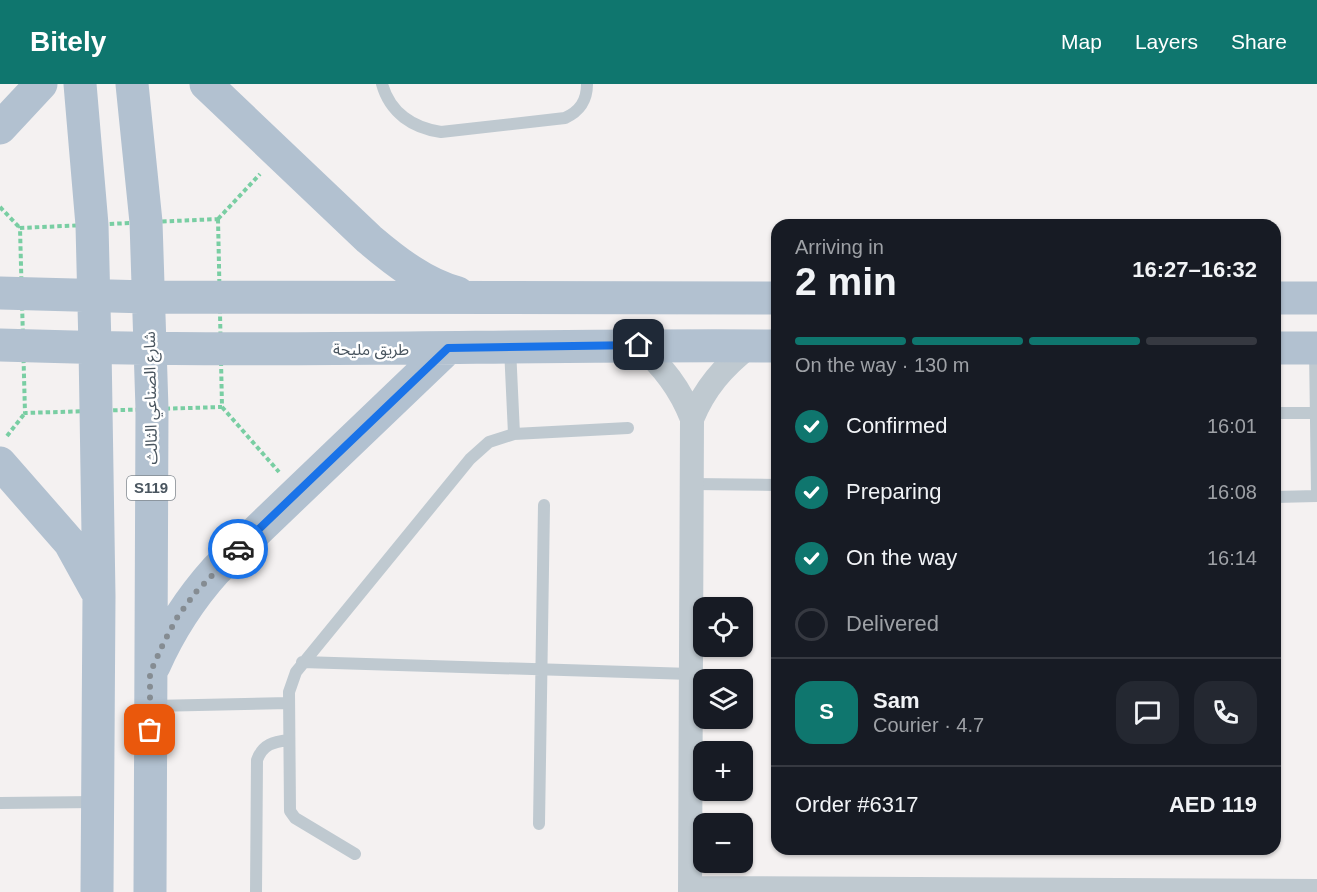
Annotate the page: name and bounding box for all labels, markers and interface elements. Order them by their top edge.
text: Bitely [30,26,106,57]
text: Map [1061,30,1102,53]
text: Layers [1135,30,1198,53]
text: Share [1231,30,1287,53]
text: Arriving in [795,236,884,258]
text: 16:27–16:32 [1132,257,1257,282]
text: 2 min [795,260,897,303]
pin [613,319,664,370]
icon: home [622,328,655,361]
street label: شارع الصناعي الثالث [141,331,164,465]
street label: طريق مليحة [333,341,409,360]
text: On the way · 130 m [795,354,970,376]
icon: check [795,410,828,443]
text: Confirmed [846,413,947,438]
text: 16:01 [1207,415,1257,437]
road number: S119 [127,476,175,500]
icon: check [795,476,828,509]
text: Preparing [846,479,941,504]
text: 16:08 [1207,481,1257,503]
courier [208,519,268,579]
icon: car [222,533,255,566]
icon: check [795,542,828,575]
text: On the way [846,545,957,570]
text: 16:14 [1207,547,1257,569]
map controls [693,597,753,873]
button: locate [693,597,753,657]
text: Delivered [846,611,939,636]
button: layers [693,669,753,729]
button: chat [1116,681,1179,744]
button: phone [1194,681,1257,744]
text: Sam [873,688,919,713]
text: S [819,699,834,724]
pin [124,704,175,755]
icon: bag [133,713,166,746]
text: Courier · 4.7 [873,714,984,736]
button: + [693,741,753,801]
text: Order #6317 [795,792,919,817]
text: AED 119 [1169,792,1257,817]
button: − [693,813,753,873]

